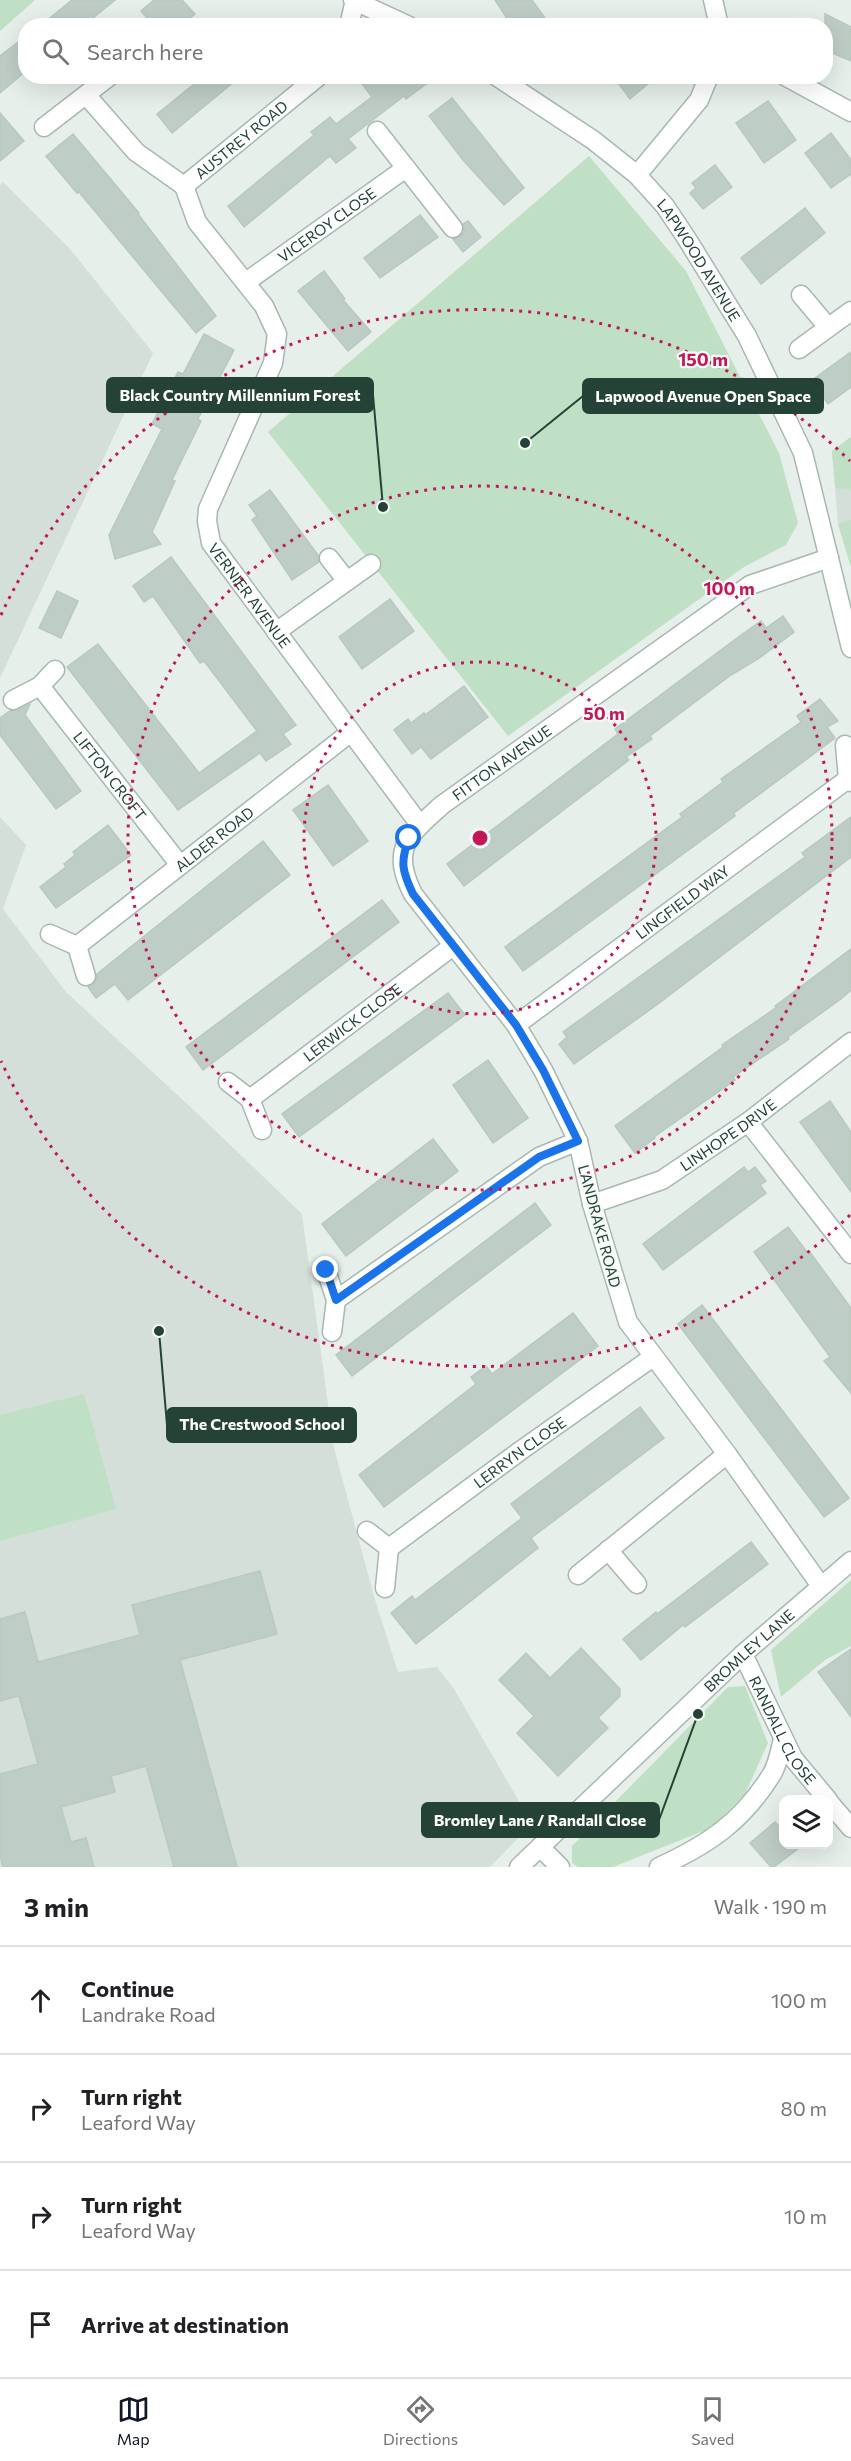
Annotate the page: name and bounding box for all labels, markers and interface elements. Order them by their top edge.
search box [18,18,833,84]
icon: search [39,35,72,68]
text: Search here [87,38,203,65]
street label: AUSTREY ROAD [191,96,291,182]
street label: VICEROY CLOSE [274,183,379,266]
street label: LAPWOOD AVENUE [654,195,745,324]
text: 150 m [678,348,728,370]
callout: Black Country Millennium Forest [107,378,373,412]
callout: Lapwood Avenue Open Space [583,379,823,413]
text: Black Country Millennium Forest [119,385,361,404]
text: Lapwood Avenue Open Space [595,386,811,405]
street label: VERNIER AVENUE [205,539,295,651]
text: 100 m [703,577,755,599]
text: 50 m [583,702,625,724]
street label: FITTON AVENUE [448,721,555,804]
street label: LIFTON CROFT [70,728,151,824]
street label: ALDER ROAD [171,803,257,875]
route start [395,824,421,850]
centre of rings [470,828,490,848]
street label: LINGFIELD WAY [632,861,733,942]
street label: LERWICK CLOSE [299,979,405,1065]
street label: LINHOPE DRIVE [676,1095,780,1174]
street label: LANDRAKE ROAD [575,1163,625,1289]
route end [312,1256,338,1282]
callout: The Crestwood School [167,1408,356,1442]
street label: LERRYN CLOSE [470,1412,569,1491]
text: The Crestwood School [179,1414,345,1433]
street label: BROMLEY LANE [700,1605,798,1695]
street label: RANDALL CLOSE [746,1673,820,1788]
map controls [779,1795,833,1849]
button: layers [779,1795,833,1849]
callout: Bromley Lane / Randall Close [422,1803,659,1837]
text: Bromley Lane / Randall Close [434,1810,646,1829]
text: 3 min [24,1891,89,1922]
text: Walk · 190 m [714,1894,827,1918]
text: Continue [81,1975,174,2002]
icon: ahead [24,1984,57,2017]
text: 100 m [771,1988,827,2012]
text: Landrake Road [81,2002,216,2026]
text: Turn right [81,2083,182,2110]
icon: right [24,2092,57,2125]
text: 80 m [781,2096,827,2120]
text: Leaford Way [81,2110,196,2134]
text: Turn right [81,2191,182,2218]
icon: right [24,2200,57,2233]
text: 10 m [784,2204,827,2228]
text: Leaford Way [81,2218,196,2242]
icon: arrive [24,2308,57,2341]
text: Arrive at destination [81,2311,289,2338]
tab: Map [117,2393,150,2448]
tab: Directions [383,2393,458,2448]
tab: Saved [691,2393,734,2448]

